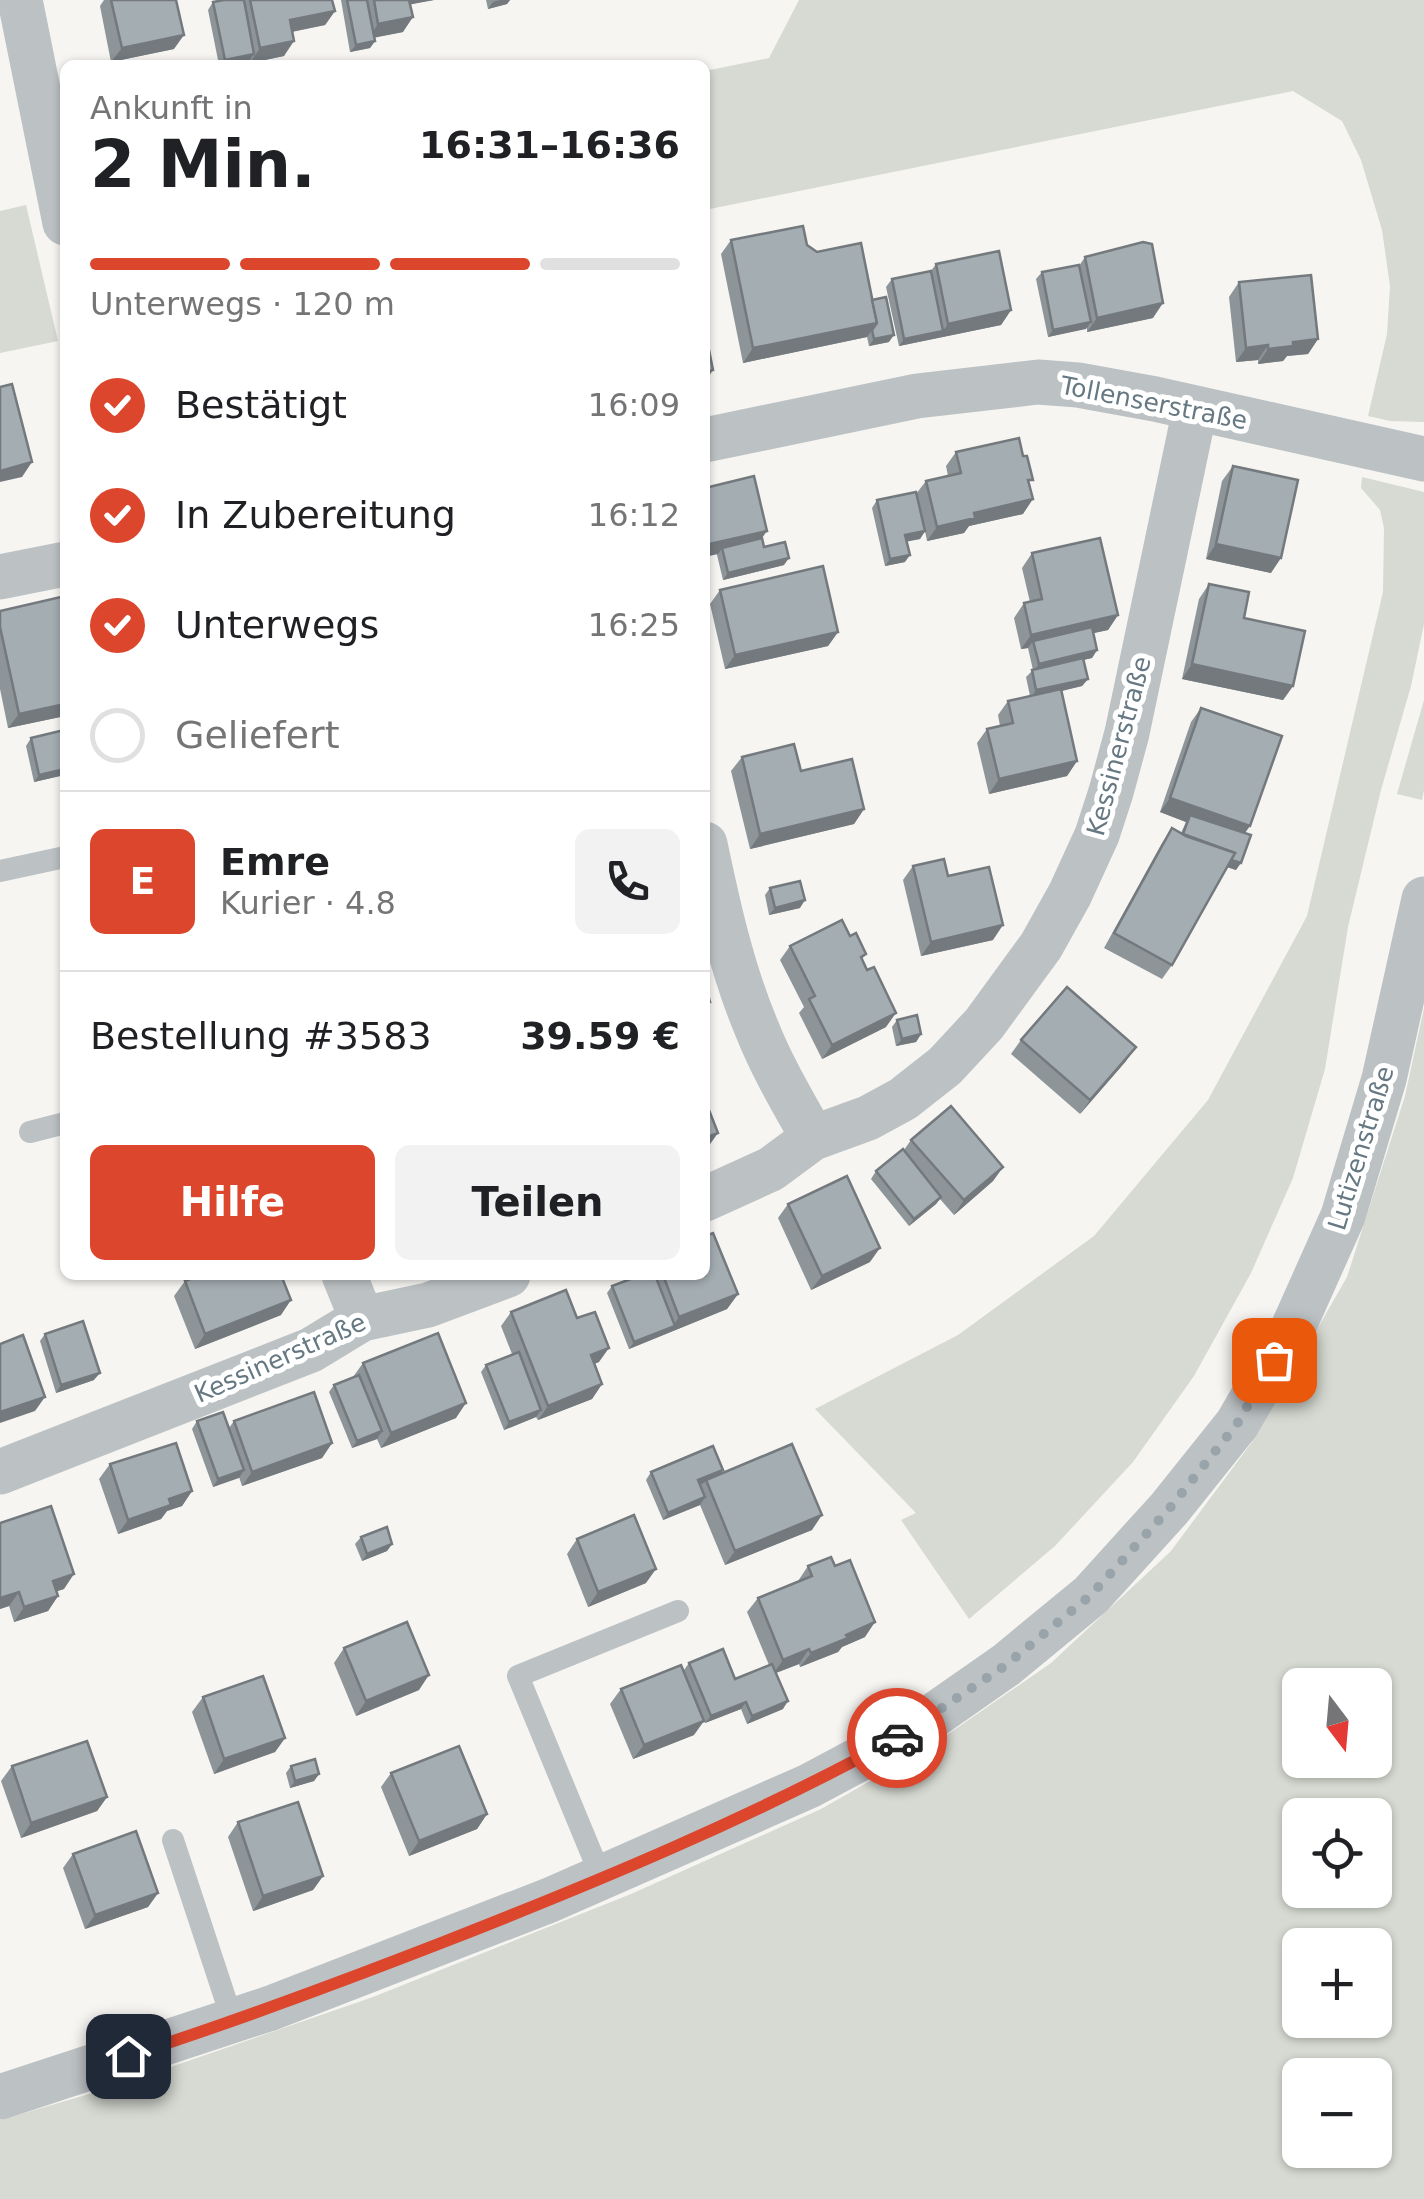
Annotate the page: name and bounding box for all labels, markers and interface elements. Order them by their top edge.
text: Ankunft in [90,89,253,127]
text: 16:31–16:36 [419,123,680,167]
text: 2 Min. [90,127,316,202]
text: Unterwegs · 120 m [90,285,395,323]
street label: Tollenserstraße [1057,370,1250,435]
icon: check [90,378,145,433]
text: Bestätigt [175,383,347,427]
text: 16:09 [588,386,680,424]
icon: check [90,488,145,543]
text: In Zubereitung [175,493,456,537]
text: 16:12 [588,496,680,534]
icon: check [90,598,145,653]
text: Unterwegs [175,603,379,647]
text: 16:25 [588,606,680,644]
street label: Kessinerstraße [1081,653,1157,839]
text: Geliefert [175,713,340,757]
button: phone [575,829,680,934]
text: Emre [220,840,330,884]
text: E [130,859,155,903]
text: Kurier · 4.8 [220,884,396,922]
text: Bestellung #3583 [90,1014,432,1058]
text: 39.59 € [520,1014,680,1058]
street label: Lutizenstraße [1322,1062,1400,1234]
button: Hilfe [90,1145,375,1260]
button: Teilen [395,1145,680,1260]
street label: Kessinerstraße [190,1307,370,1409]
pin [1232,1318,1317,1403]
icon: bag [1247,1333,1302,1388]
north arrow [1282,1668,1392,1778]
map controls [1282,1668,1392,2168]
courier [847,1688,947,1788]
icon: car [870,1711,925,1766]
button: locate [1282,1798,1392,1908]
button: + [1282,1928,1392,2038]
pin [86,2014,171,2099]
icon: home [101,2029,156,2084]
button: − [1282,2058,1392,2168]

